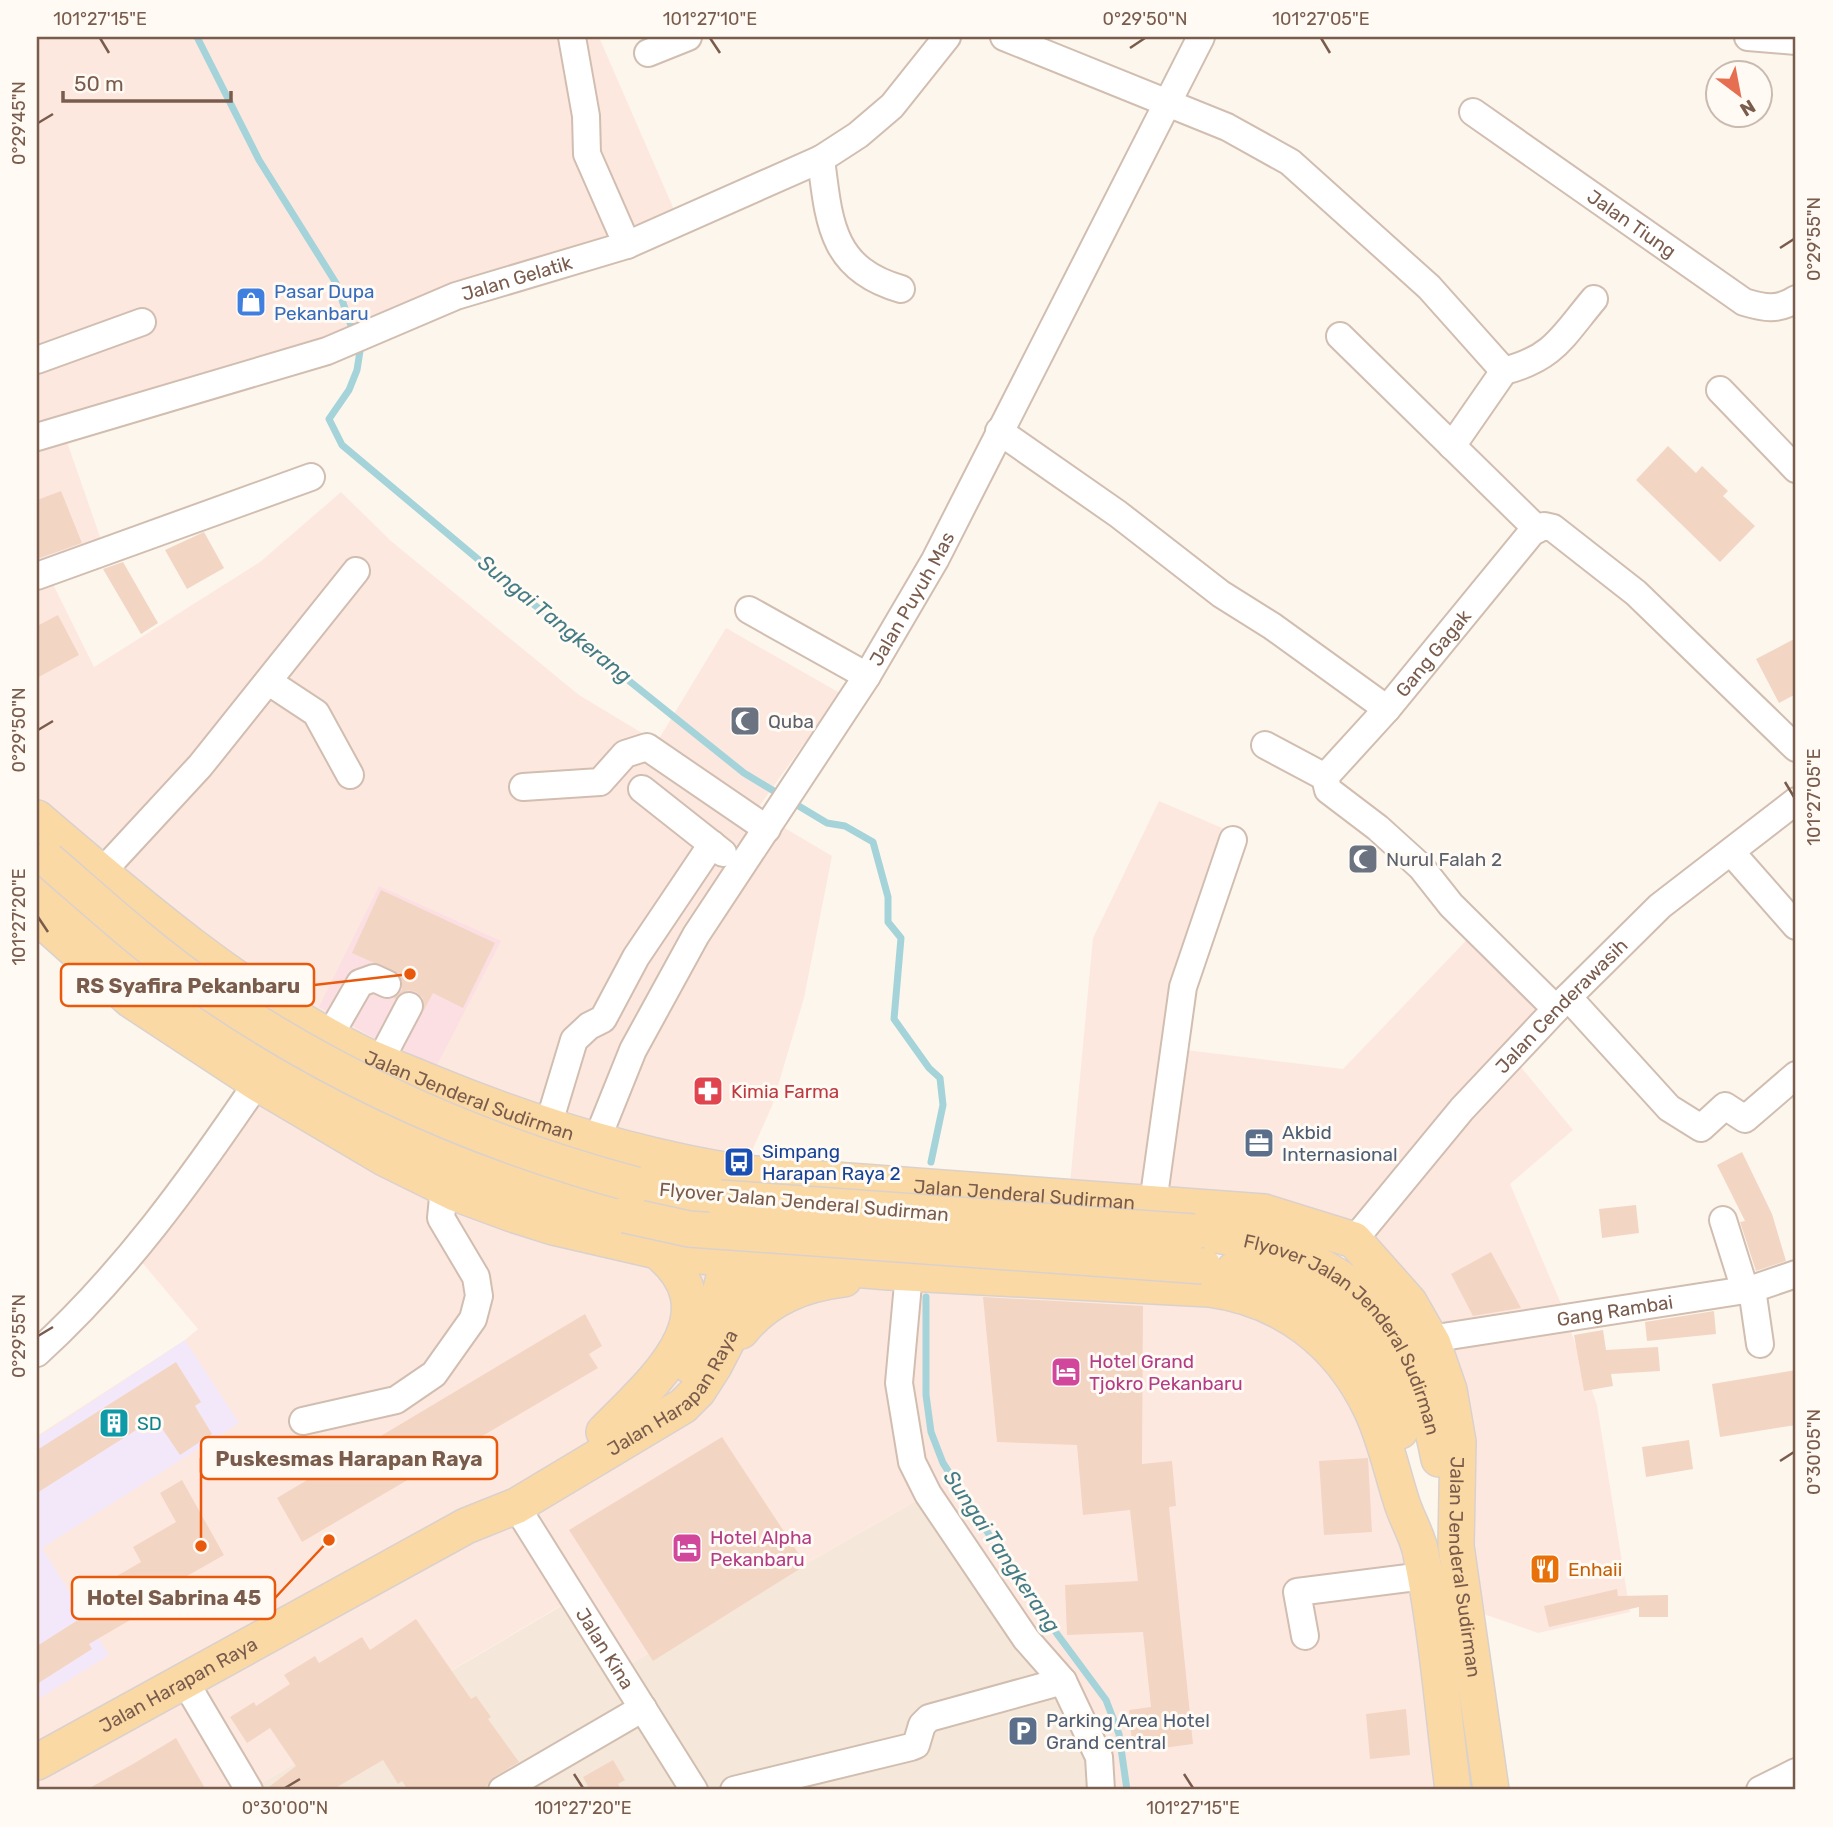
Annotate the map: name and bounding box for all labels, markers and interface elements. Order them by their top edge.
text: 101°27'15"E [53,8,147,30]
text: 101°27'10"E [663,8,757,30]
text: 0°29'50"N [1103,8,1187,30]
text: 101°27'05"E [1272,8,1370,30]
scale bar [63,60,231,104]
north arrow [1703,60,1773,130]
text: 50 m [74,71,124,96]
text: 0°29'45"N [8,81,30,165]
text: N [1736,95,1760,121]
street label: Jalan Tiung [1583,184,1681,262]
text: 0°29'55"N [1803,197,1825,281]
street label: Jalan Gelatik [459,251,575,305]
place label: Pasar Dupa Pekanbaru [274,280,374,325]
shop icon: Pasar Dupa Pekanbaru [234,285,268,319]
street label: Jalan Puyuh Mas [864,528,959,670]
water label: Sungai Tangkerang [473,549,637,689]
street label: Gang Gagak [1390,604,1476,701]
text: 0°29'50"N [8,688,30,772]
mosque icon: Quba [728,704,762,738]
place label: Quba [768,710,814,733]
text: 101°27'05"E [1803,748,1825,846]
mosque icon: Nurul Falah 2 [1346,842,1380,876]
place label: Nurul Falah 2 [1386,848,1502,871]
text: 101°27'20"E [8,868,30,966]
street label: Jalan Cenderawasih [1490,933,1632,1078]
callout: RS Syafira Pekanbaru [61,964,314,1006]
text: RS Syafira Pekanbaru [76,973,300,998]
street label: Jalan Jenderal Sudirman [361,1045,577,1145]
pharmacy icon: Kimia Farma [691,1074,725,1108]
place label: Kimia Farma [731,1080,839,1103]
place label: Akbid Internasional [1282,1121,1398,1166]
office icon: Akbid Internasional [1242,1126,1276,1160]
place label: Simpang Harapan Raya 2 [762,1140,901,1185]
bus stop icon: Simpang Harapan Raya 2 [722,1145,756,1179]
street label: Jalan Jenderal Sudirman [913,1174,1136,1214]
street label: Flyover Jalan Jenderal Sudirman [658,1178,950,1226]
street label: Flyover Jalan Jenderal Sudirman [1241,1229,1445,1437]
street label: Gang Rambai [1555,1290,1674,1331]
text: 0°29'55"N [8,1294,30,1378]
street label: Jalan Harapan Raya [603,1326,742,1460]
place label: Hotel Grand Tjokro Pekanbaru [1089,1350,1243,1395]
hotel icon: Hotel Grand Tjokro Pekanbaru [1049,1355,1083,1389]
building icon: SD [97,1406,131,1440]
text: 0°30'05"N [1803,1409,1825,1495]
place label: SD [137,1412,162,1435]
callout: Puskesmas Harapan Raya [201,1437,497,1479]
text: Puskesmas Harapan Raya [215,1446,483,1471]
street label: Jalan Jenderal Sudirman [1444,1456,1486,1679]
water label: Sungai Tangkerang [938,1465,1066,1637]
place label: Hotel Alpha Pekanbaru [710,1526,812,1571]
hotel icon: Hotel Alpha Pekanbaru [670,1531,704,1565]
restaurant icon: Enhaii [1528,1552,1562,1586]
place label: Enhaii [1568,1558,1622,1581]
callout: Hotel Sabrina 45 [72,1577,275,1619]
text: Hotel Sabrina 45 [87,1585,261,1610]
street label: Jalan Kina [571,1603,639,1693]
street label: Jalan Harapan Raya [95,1632,261,1737]
place label: Parking Area Hotel Grand central [1046,1709,1210,1754]
parking icon: Parking Area Hotel Grand central [1006,1714,1040,1748]
text: 0°30'00"N [242,1797,328,1819]
text: 101°27'20"E [534,1797,632,1819]
text: 101°27'15"E [1146,1797,1240,1819]

